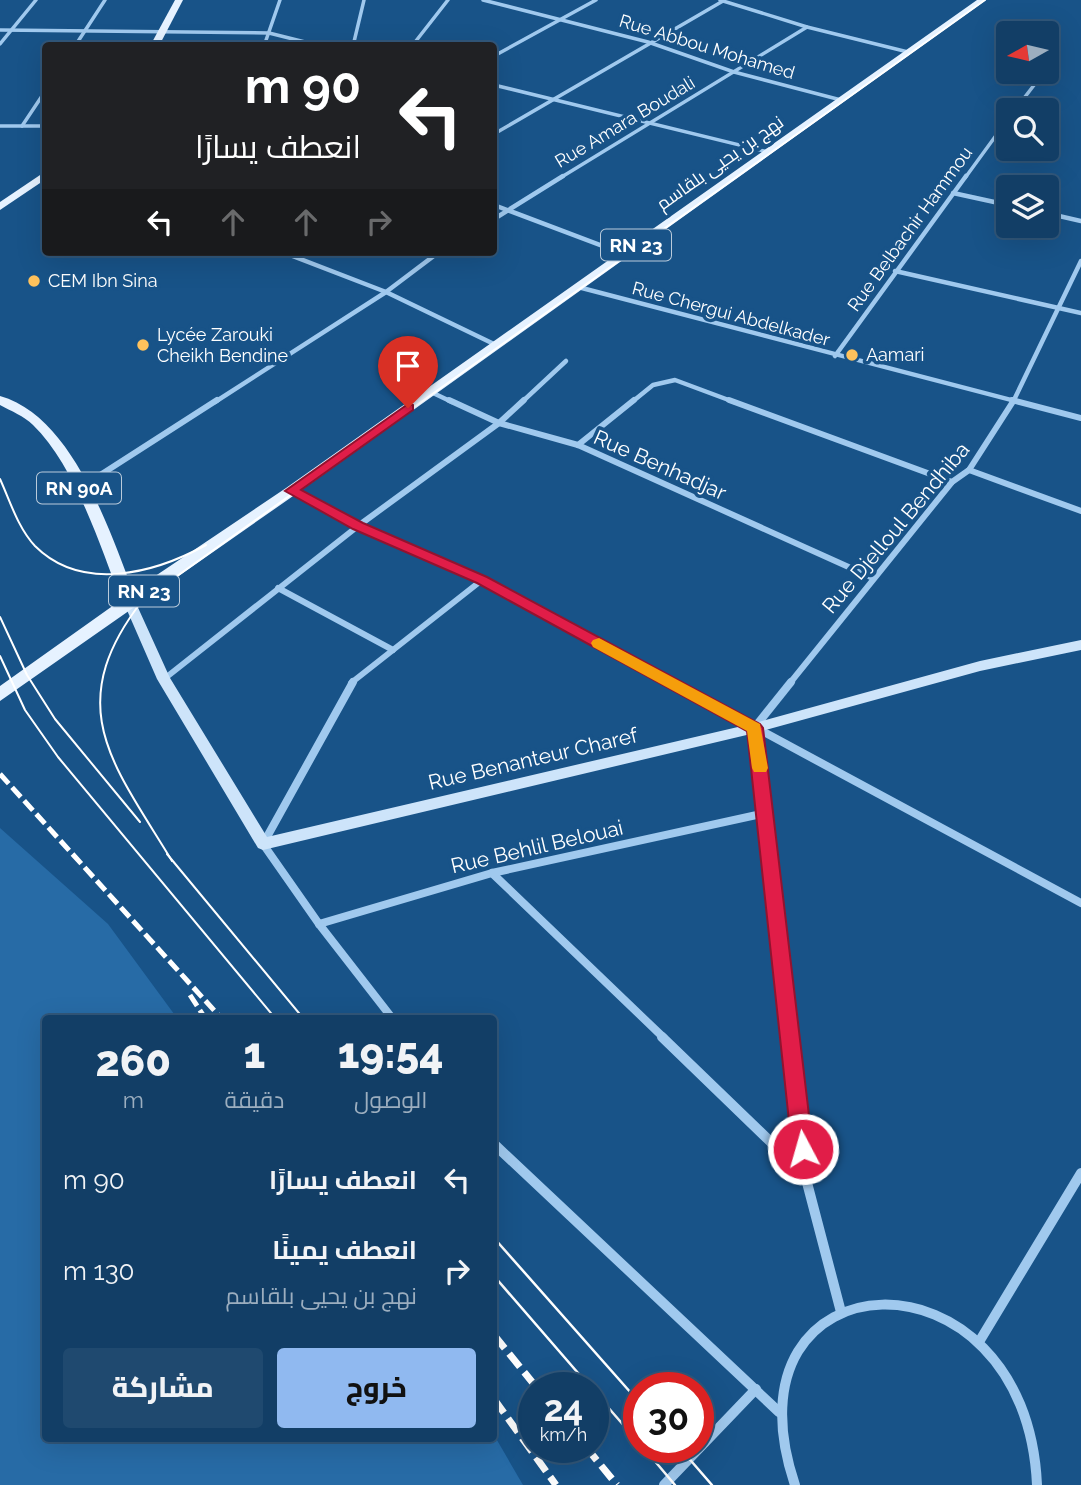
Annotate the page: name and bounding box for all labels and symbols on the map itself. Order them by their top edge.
street label: Rue Abbou Mohamed [617,10,797,83]
north arrow [996,21,1059,84]
street label: Rue Amara Boudali [551,72,698,172]
street label: نهج بن يحيى بلقاسم [652,111,788,216]
street label: Rue Belbachir Hammou [843,142,976,315]
road number: RN 23 [601,230,671,260]
place label: CEM Ibn Sina [48,270,158,291]
marker: CEM Ibn Sina [26,273,42,289]
street label: Rue Chergui Abdelkader [630,277,833,350]
place label: Lycée Zarouki Cheikh Bendine [157,324,289,366]
pin [378,336,438,408]
marker: Lycée Zarouki Cheikh Bendine [135,337,151,353]
place label: Aamari [866,344,924,365]
marker: Aamari [844,347,860,363]
street label: Rue Benhadjar [590,424,731,505]
street label: Rue Djelloul Bendhiba [817,437,974,618]
road number: RN 90A [37,472,121,503]
road number: RN 23 [109,576,179,606]
street label: Rue Benanteur Charef [426,722,641,795]
street label: Rue Behlil Belouai [448,815,625,878]
position arrow [766,1112,840,1186]
speed limit sign: 30 [623,1372,714,1463]

